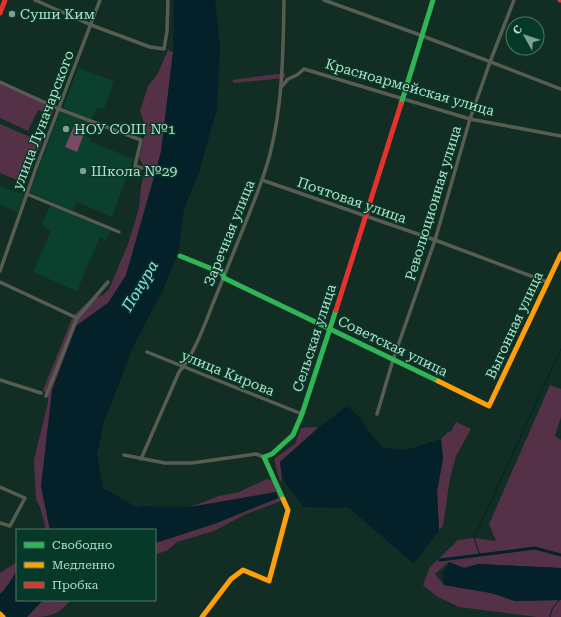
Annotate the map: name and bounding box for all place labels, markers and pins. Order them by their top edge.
place label: Суши Ким [20,6,95,22]
marker: Суши Ким [7,9,17,19]
place label: НОУ СОШ №1 [74,121,176,137]
marker: НОУ СОШ №1 [61,124,71,134]
place label: Школа №29 [91,163,178,179]
marker: Школа №29 [78,166,88,176]

